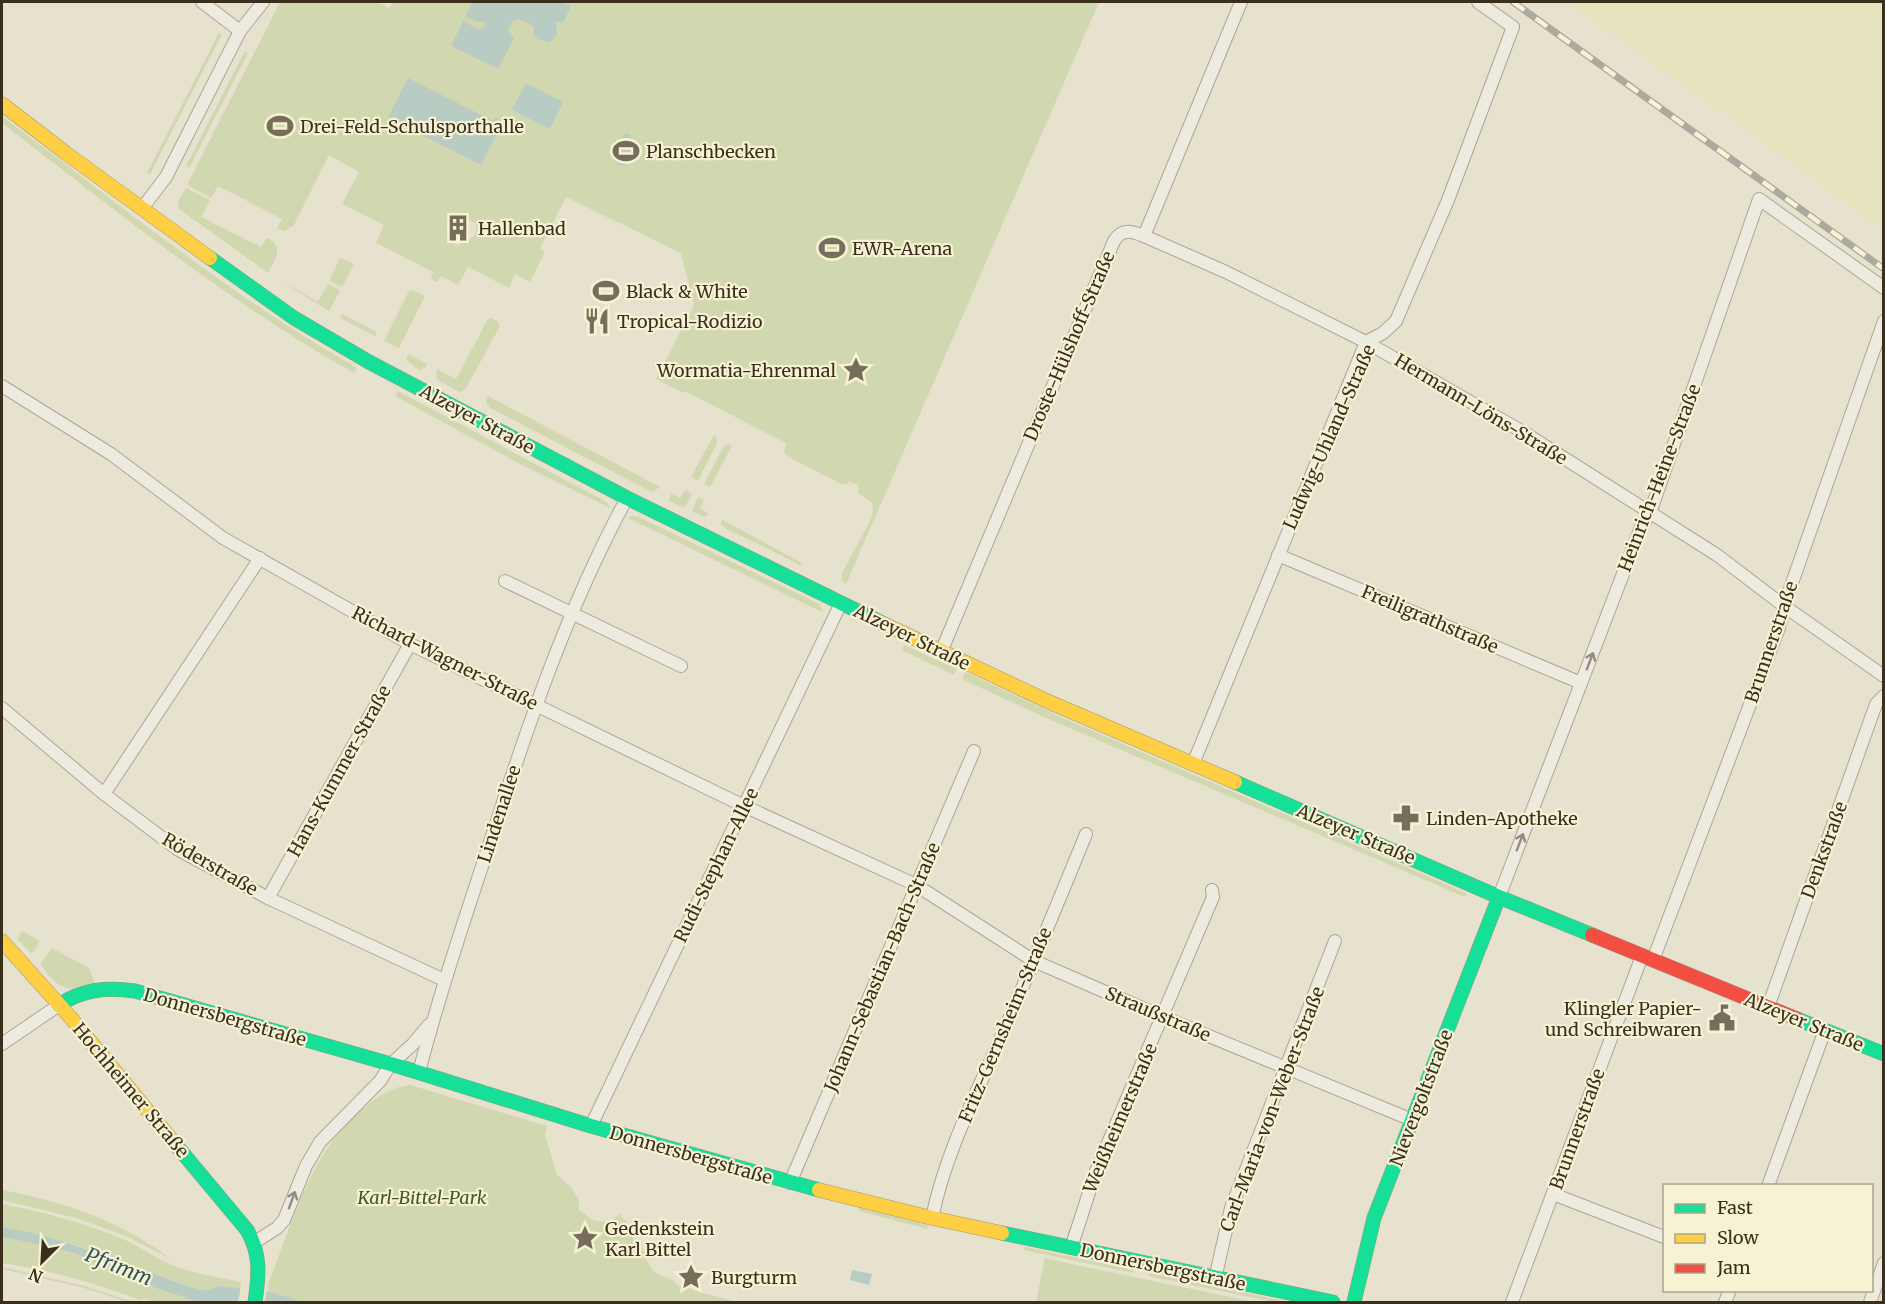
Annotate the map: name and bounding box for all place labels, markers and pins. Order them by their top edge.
sports icon: Drei-Feld-Schulsporthalle [265,111,295,141]
place label: Drei-Feld-Schulsporthalle [300,115,524,138]
sports icon: Planschbecken [611,136,641,166]
place label: Planschbecken [646,140,776,163]
building icon: Hallenbad [443,213,473,243]
place label: Hallenbad [478,217,566,240]
sports icon: EWR-Arena [817,233,847,263]
place label: EWR-Arena [852,237,953,260]
sports icon: Black & White [591,276,621,306]
place label: Black & White [626,280,748,303]
restaurant icon: Tropical-Rodizio [582,306,612,336]
place label: Tropical-Rodizio [617,310,763,333]
place icon: Wormatia-Ehrenmal [841,355,871,385]
place label: Wormatia-Ehrenmal [656,359,836,382]
pharmacy icon: Linden-Apotheke [1391,803,1421,833]
place label: Linden-Apotheke [1426,807,1578,830]
place label: Klingler Papier- und Schreibwaren [1545,997,1702,1041]
public building icon: Klingler Papier- und Schreibwaren [1707,1003,1737,1033]
place label: Gedenkstein Karl Bittel [605,1217,715,1261]
place icon: Gedenkstein Karl Bittel [570,1223,600,1253]
place icon: Burgturm [676,1262,706,1292]
place label: Burgturm [711,1266,797,1289]

